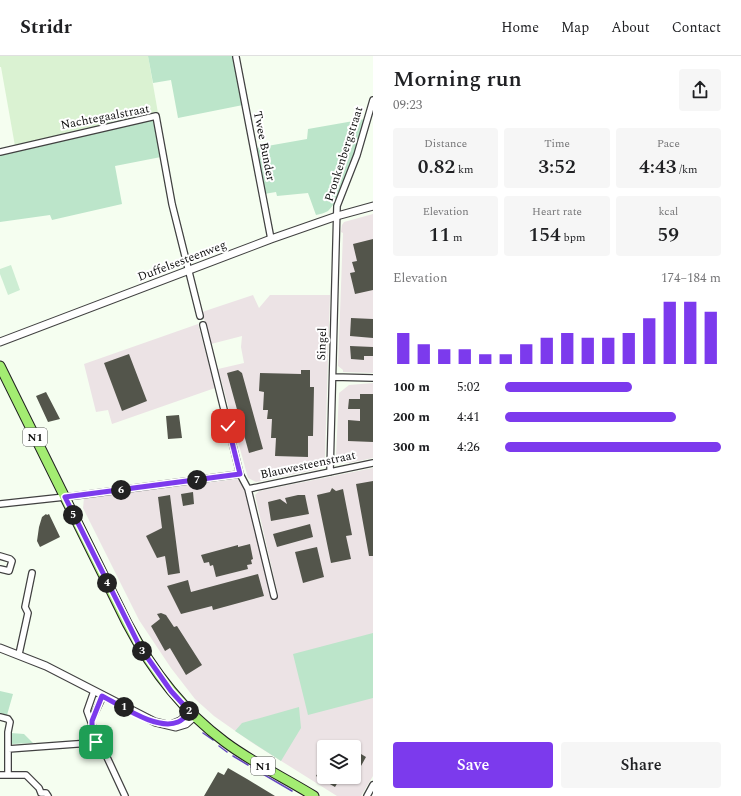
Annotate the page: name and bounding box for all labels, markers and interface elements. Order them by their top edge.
text: Stridr [20,13,72,42]
text: Home [501,17,539,38]
text: Map [561,17,589,38]
text: About [611,17,650,38]
text: Contact [672,17,721,38]
text: Morning run [393,63,522,96]
button: share [679,69,721,111]
text: 09:23 [393,95,422,115]
street label: Nachtegaalstraat [59,99,151,135]
street label: Pronkenbergstraat [320,104,368,204]
street label: Twee Bunder [248,110,280,183]
text: Distance [424,135,467,152]
text: Time [544,135,570,152]
text: Pace [657,135,680,152]
text: 0.82 [418,152,455,182]
text: 3:52 [538,152,576,182]
text: 4:43 [639,152,676,182]
text: km [455,161,474,178]
text: /km [676,161,698,178]
text: Elevation [423,203,469,220]
text: Heart rate [532,203,582,220]
text: kcal [658,203,678,220]
text: 11 [429,220,450,250]
text: 154 [529,220,561,250]
text: 59 [658,220,679,250]
text: m [450,229,463,246]
text: bpm [561,229,585,246]
street label: Duffelsesteenweg [135,235,229,287]
text: Elevation [393,268,447,288]
text: 174–184 m [661,268,721,288]
street label: Singel [312,327,332,361]
text: 100 m [393,377,430,397]
text: 5:02 [457,377,480,397]
text: 200 m [393,407,430,427]
text: 4:41 [457,407,480,427]
pin [211,409,245,443]
icon: check [217,415,239,437]
road number: N1 [23,428,47,446]
text: 300 m [393,437,430,457]
text: 4:26 [457,437,480,457]
street label: Blauwesteenstraat [259,446,357,484]
pin: 7 [187,470,207,490]
text: 7 [194,471,200,488]
pin: 6 [111,480,131,500]
text: 6 [118,481,124,498]
pin: 5 [63,505,83,525]
text: 5 [70,506,76,523]
pin: 4 [97,573,117,593]
text: 4 [104,574,110,591]
pin: 3 [132,641,152,661]
text: 3 [139,642,145,659]
pin: 1 [114,697,134,717]
text: 1 [121,698,127,715]
pin: 2 [179,701,199,721]
text: 2 [186,702,192,719]
pin [79,725,113,759]
icon: arrive [85,731,107,753]
map controls [317,740,361,784]
button: layers [317,740,361,784]
button: Save [393,742,553,788]
button: Share [561,742,721,788]
road number: N1 [251,757,275,775]

